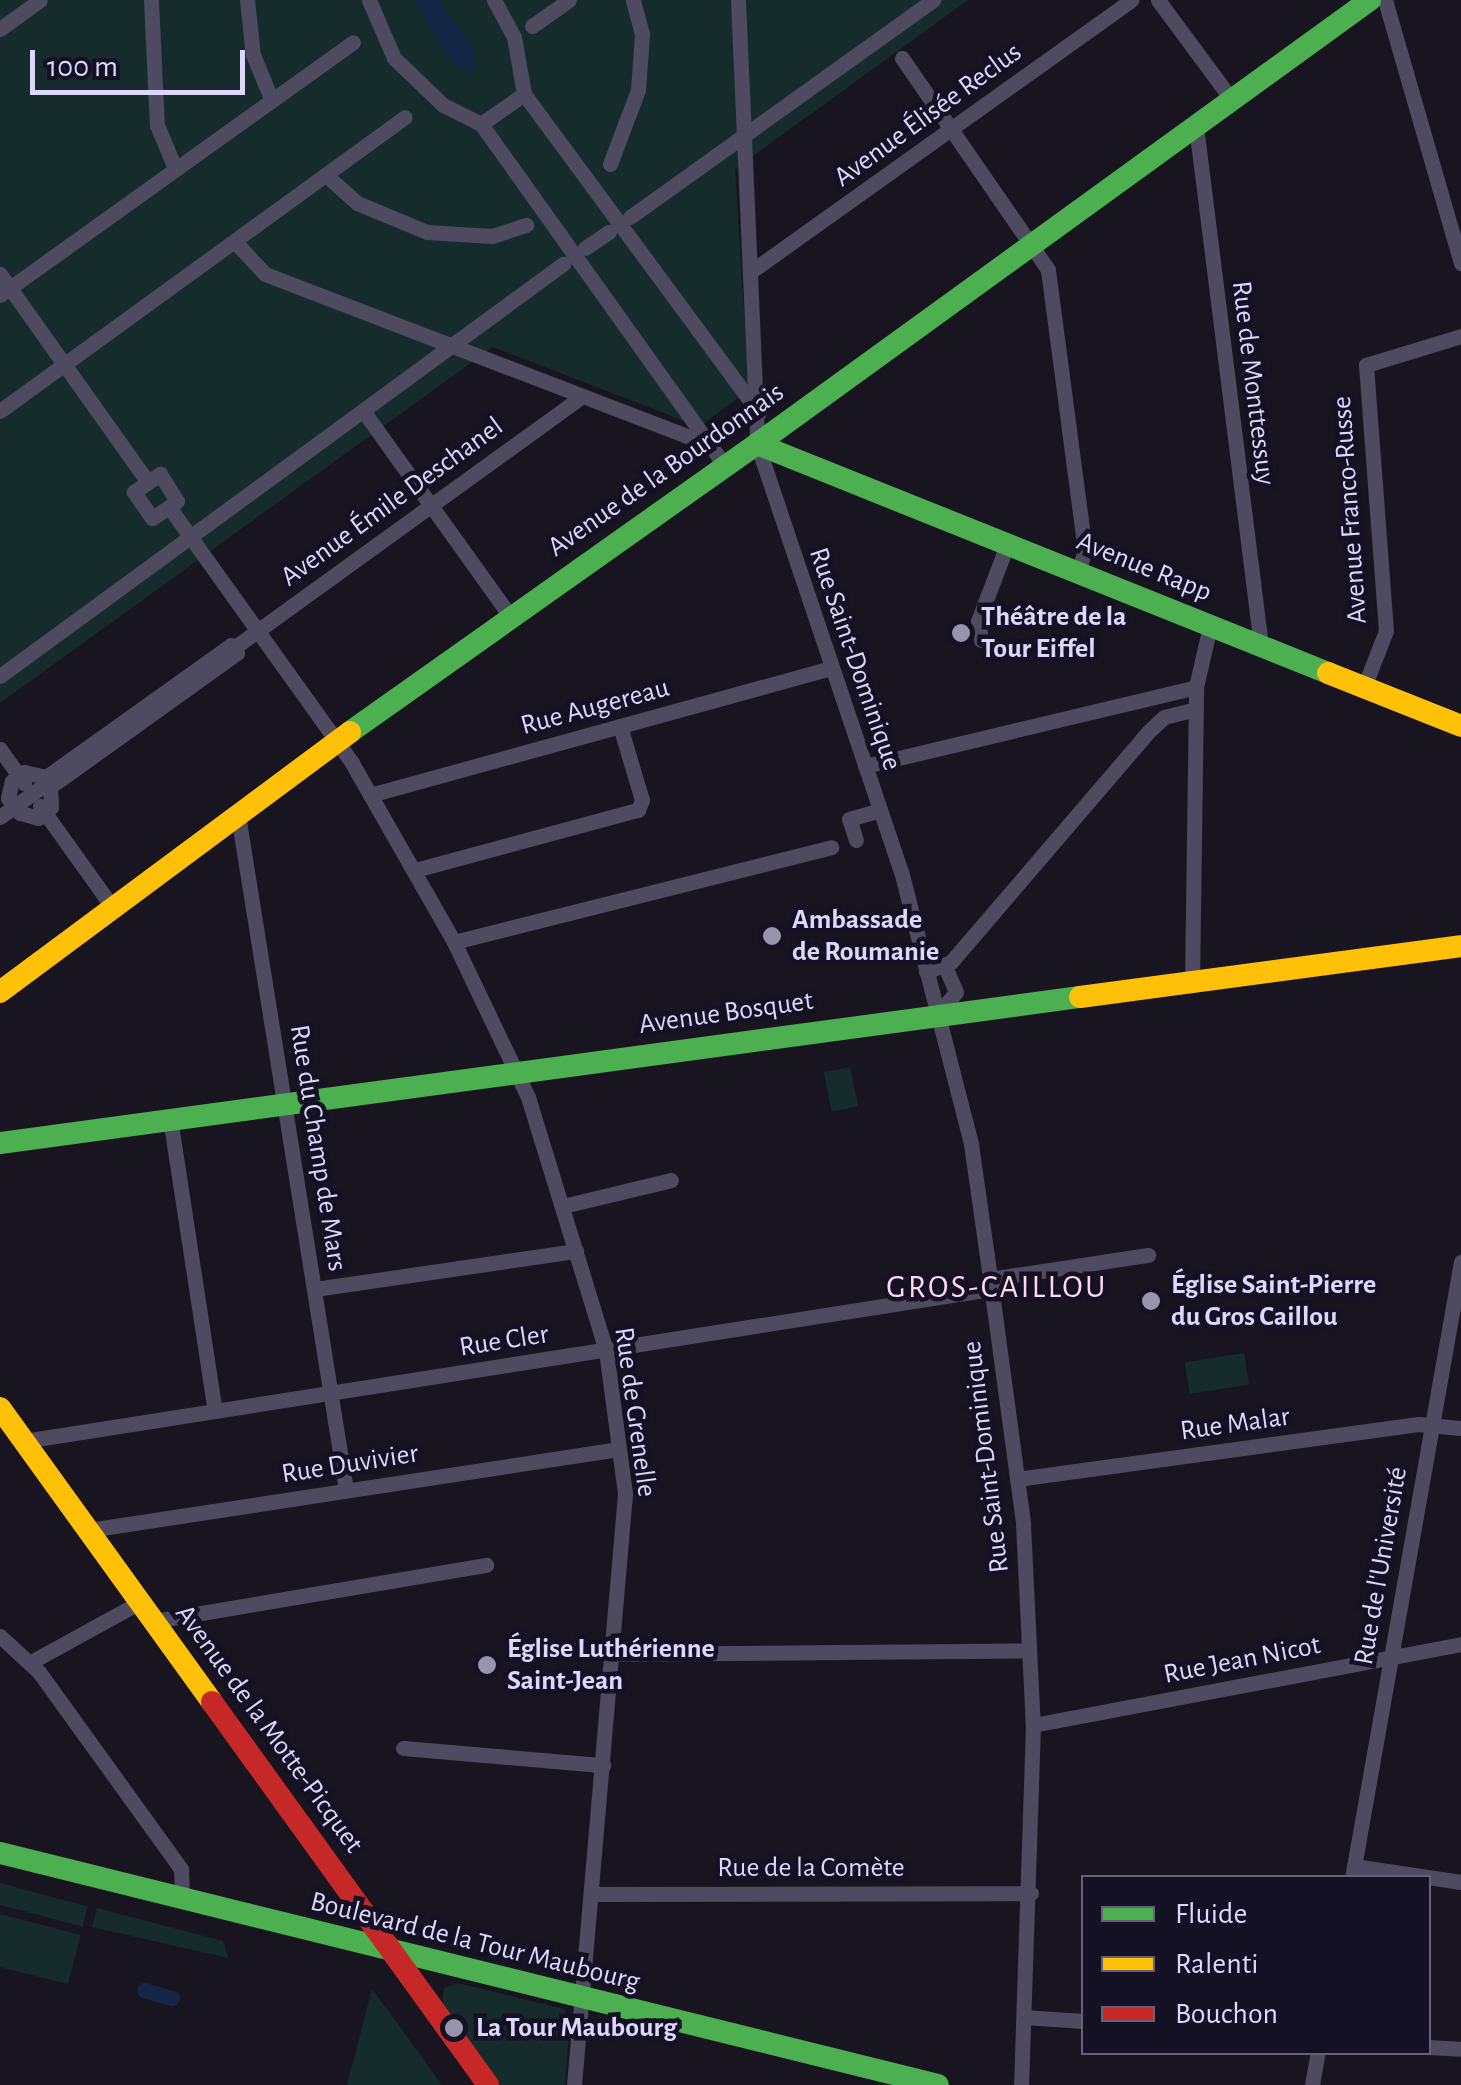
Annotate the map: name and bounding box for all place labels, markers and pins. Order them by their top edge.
place label: Théâtre de la Tour Eiffel [981,600,1126,666]
marker: Théâtre de la Tour Eiffel [950,622,972,644]
place label: Ambassade de Roumanie [792,903,939,969]
marker: Ambassade de Roumanie [761,925,783,947]
place label: Église Saint-Pierre du Gros Caillou [1171,1268,1376,1334]
marker: Église Saint-Pierre du Gros Caillou [1140,1290,1162,1312]
place label: Église Luthérienne Saint-Jean [507,1632,715,1698]
marker: Église Luthérienne Saint-Jean [476,1654,498,1676]
place label: La Tour Maubourg [476,2011,677,2045]
marker: La Tour Maubourg [441,2015,467,2041]

